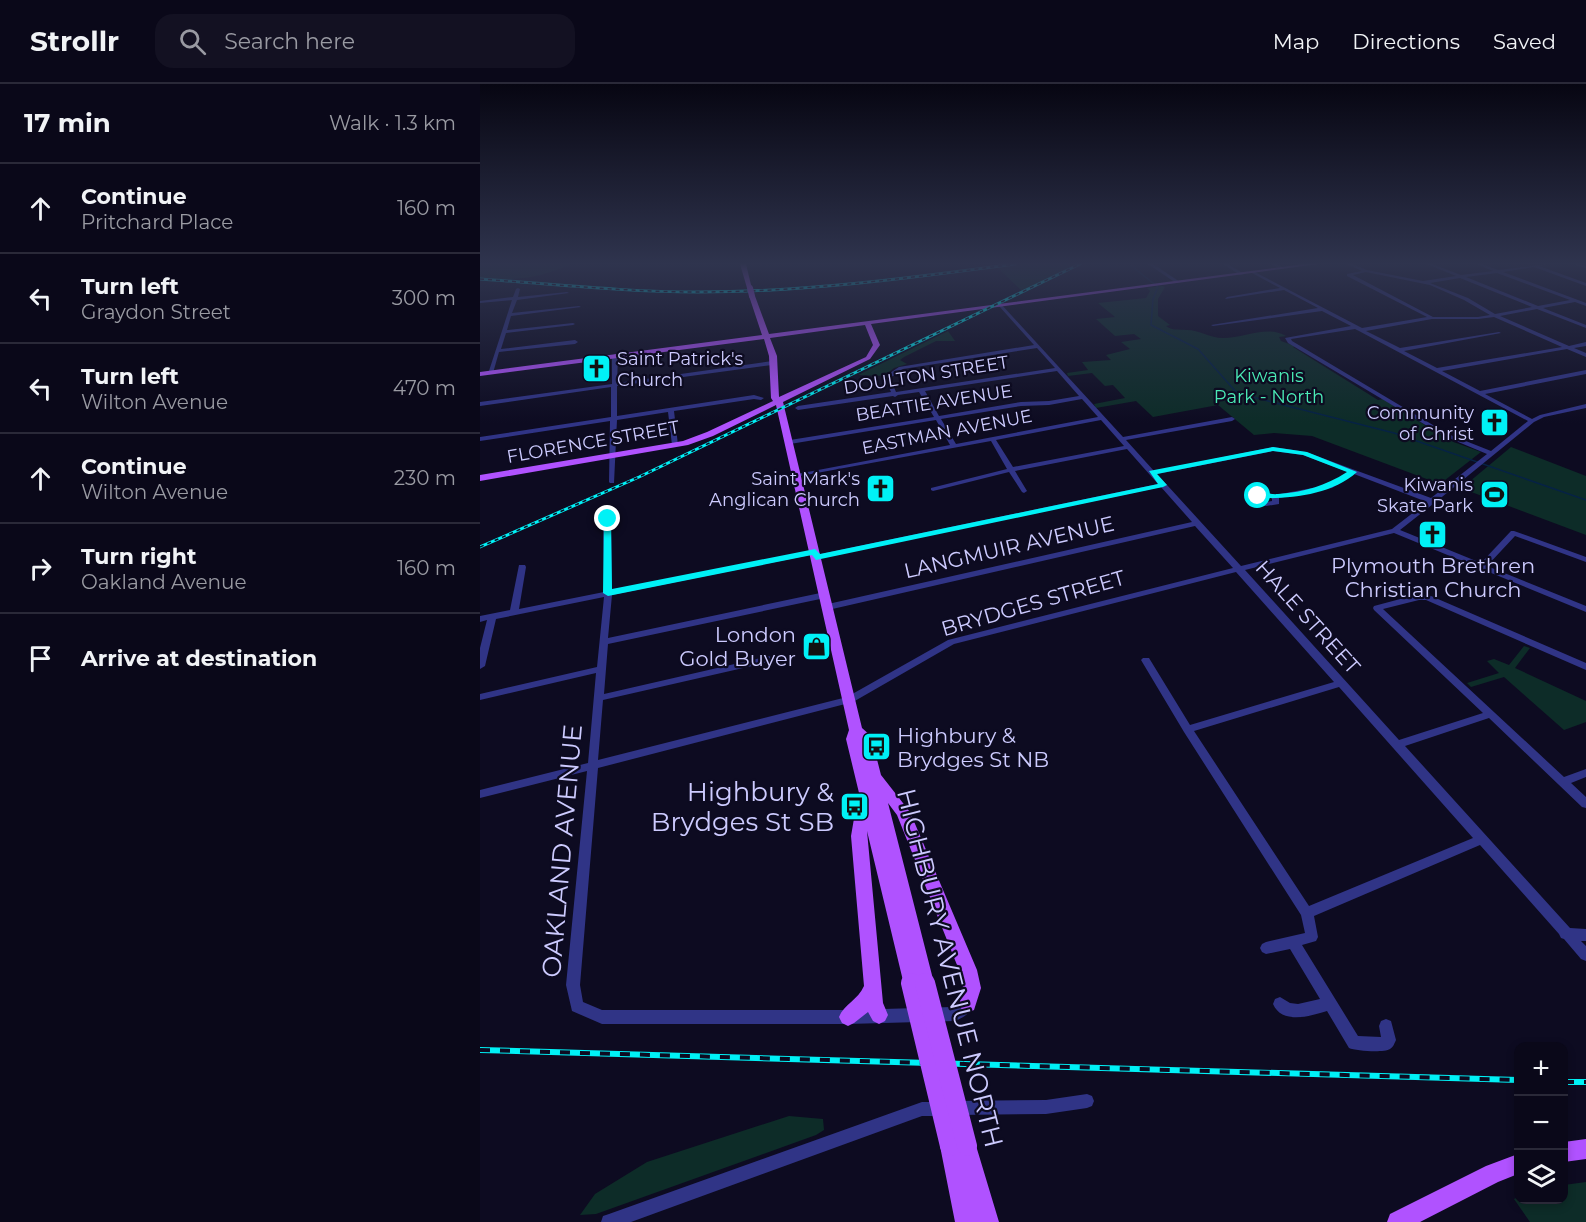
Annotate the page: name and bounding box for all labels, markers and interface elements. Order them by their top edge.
search box [155,14,575,68]
text: Strollr [30,24,119,58]
icon: search [176,25,209,58]
text: Search here [224,28,355,55]
text: Map [1273,29,1319,54]
text: Directions [1352,29,1460,54]
text: Saved [1493,29,1556,54]
text: 17 min [24,107,111,139]
text: Walk · 1.3 km [329,111,456,135]
text: Continue [81,183,187,210]
icon: ahead [24,192,57,225]
text: 160 m [397,196,456,220]
text: Pritchard Place [81,210,233,234]
text: Turn left [81,273,179,300]
icon: left [24,282,57,315]
text: 300 m [392,286,456,310]
text: Graydon Street [81,300,231,324]
place label: Saint Patrick's Church [617,348,744,391]
street label: DOULTON STREET [842,351,1011,399]
church icon: Saint Patrick's Church [580,353,612,385]
text: Turn left [81,363,179,390]
park label: Kiwanis Park - North [1214,365,1324,408]
icon: left [24,372,57,405]
text: 470 m [393,376,456,400]
street label: BEATTIE AVENUE [854,380,1014,426]
text: Wilton Avenue [81,390,228,414]
place label: Community of Christ [1367,402,1474,445]
street label: EASTMAN AVENUE [860,405,1034,459]
church icon: Community of Christ [1479,407,1511,439]
street label: FLORENCE STREET [505,416,682,468]
text: Continue [81,453,187,480]
icon: ahead [24,462,57,495]
text: 230 m [394,466,456,490]
place label: Saint Mark's Anglican Church [709,468,860,511]
church icon: Saint Mark's Anglican Church [865,473,897,505]
place label: Kiwanis Skate Park [1377,474,1473,517]
sports icon: Kiwanis Skate Park [1478,479,1510,511]
text: Wilton Avenue [81,480,228,504]
route start [1244,482,1270,508]
route end [594,505,620,531]
street label: LANGMUIR AVENUE [901,511,1117,583]
church icon: Plymouth Brethren Christian Church [1417,518,1449,550]
text: Turn right [81,543,196,570]
icon: right [24,552,57,585]
place label: Plymouth Brethren Christian Church [1331,553,1535,602]
street label: HALE STREET [1250,555,1366,679]
text: 160 m [397,556,456,580]
street label: BRYDGES STREET [938,565,1128,641]
text: Oakland Avenue [81,570,247,594]
place label: London Gold Buyer [679,622,796,671]
shop icon: London Gold Buyer [801,630,833,662]
icon: arrive [24,642,57,675]
text: Arrive at destination [81,645,317,672]
street label: OAKLAND AVENUE [535,723,589,979]
place label: Highbury & Brydges St NB [897,723,1049,772]
bus stop icon: Highbury & Brydges St NB [860,731,892,763]
place label: Highbury & Brydges St SB [651,776,835,838]
street label: HIGHBURY AVENUE NORTH [890,785,1010,1151]
bus stop icon: Highbury & Brydges St SB [839,791,871,823]
map controls [1514,1042,1568,1204]
button: + [1514,1042,1568,1096]
button: − [1514,1096,1568,1150]
button: layers [1514,1150,1568,1204]

